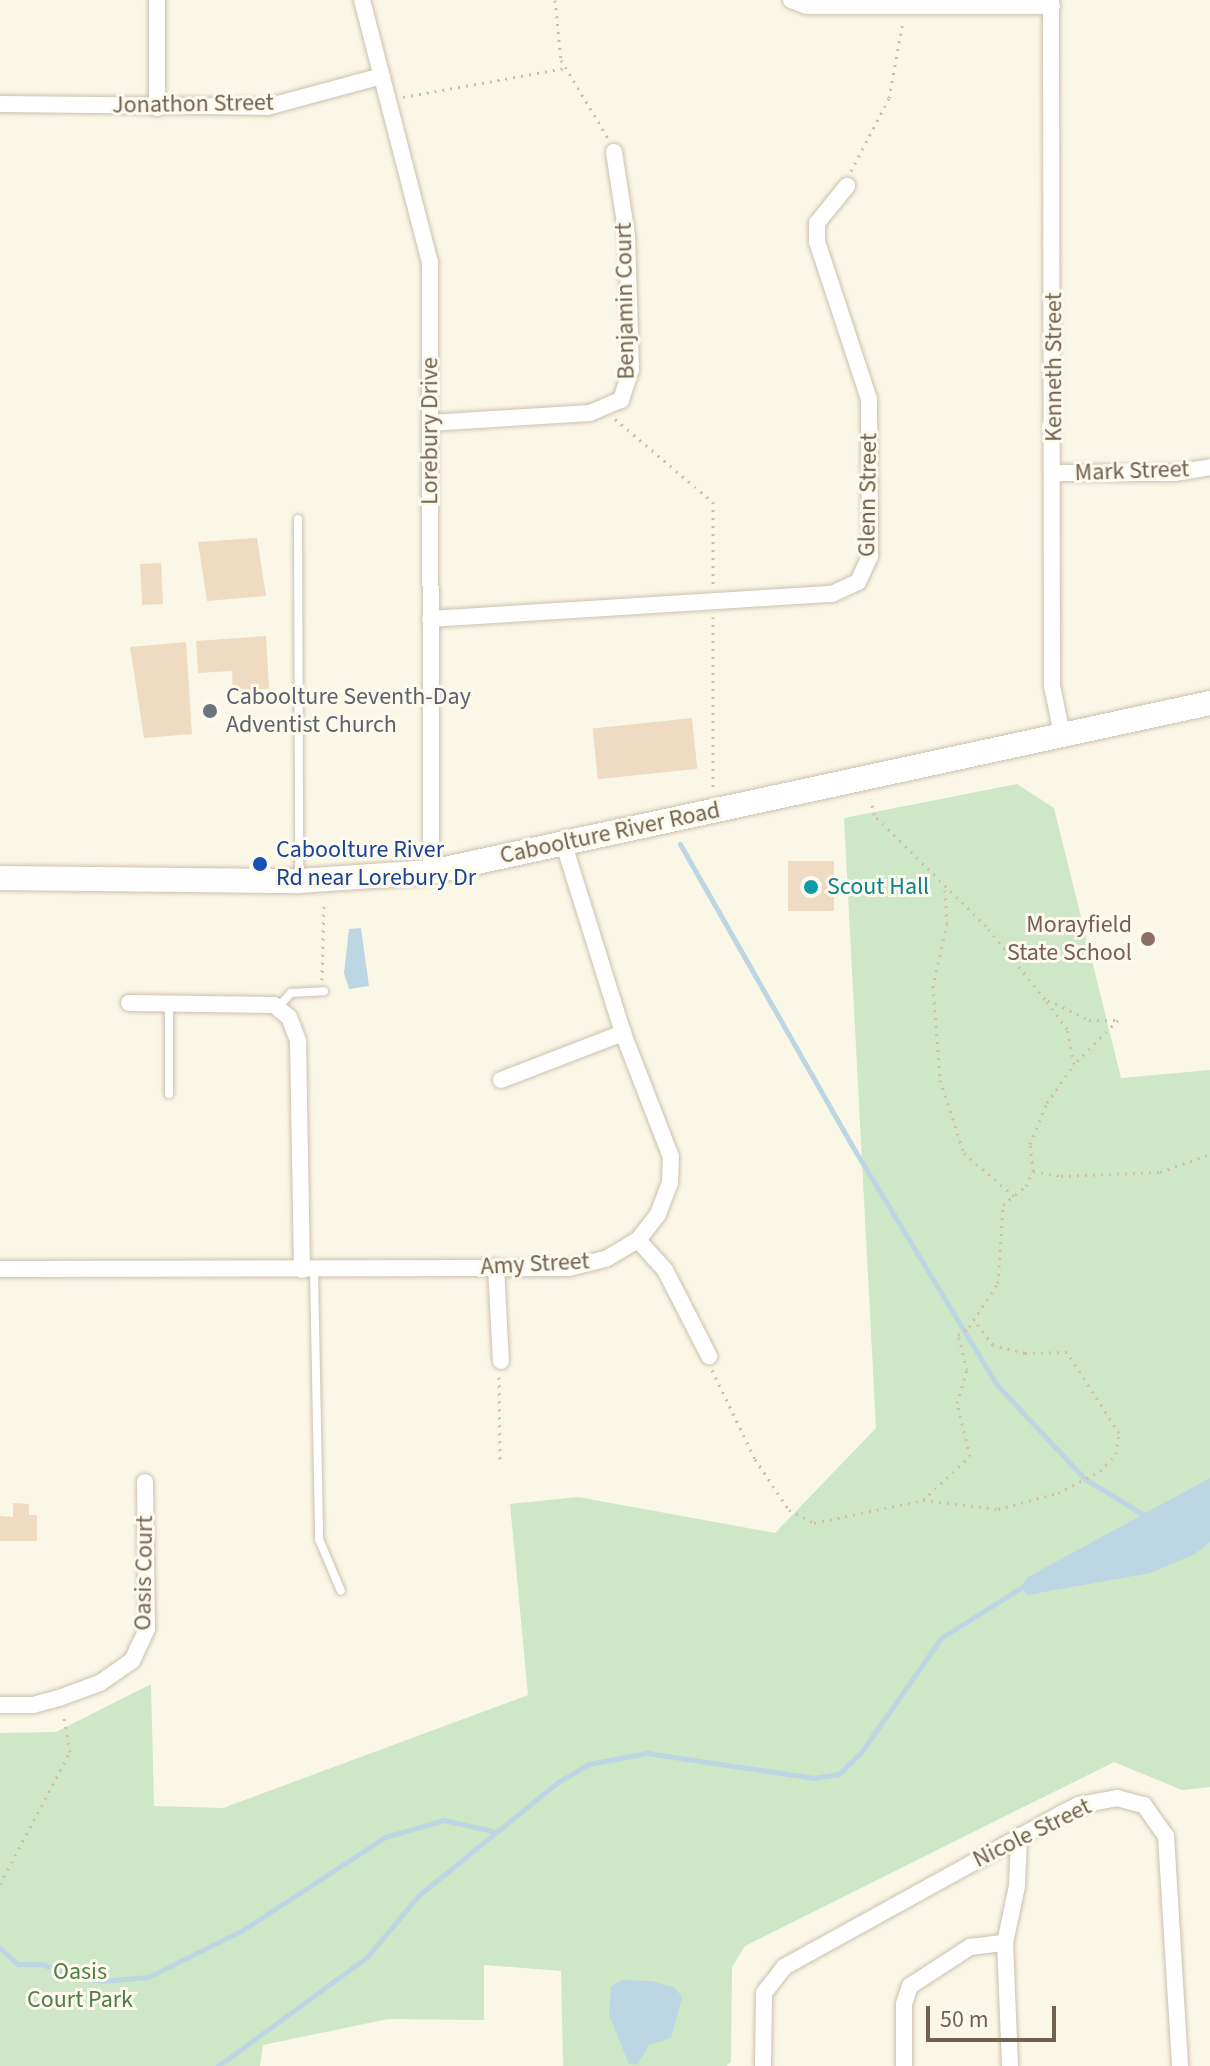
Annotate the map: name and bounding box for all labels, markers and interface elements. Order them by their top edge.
street label: Jonathon Street [112,88,274,120]
street label: Benjamin Court [609,222,641,380]
street label: Kenneth Street [1040,292,1068,442]
street label: Lorebury Drive [416,357,444,505]
street label: Glenn Street [853,433,883,557]
street label: Mark Street [1074,455,1190,487]
place label: Caboolture Seventh-Day Adventist Church [226,683,471,739]
marker: Caboolture Seventh-Day Adventist Church [201,702,219,720]
street label: Caboolture River Road [497,796,723,870]
place label: Caboolture River Rd near Lorebury Dr [276,836,476,892]
marker: Caboolture River Rd near Lorebury Dr [251,855,269,873]
place label: Scout Hall [827,873,929,901]
marker: Scout Hall [802,878,820,896]
place label: Morayfield State School [1007,911,1132,967]
marker: Morayfield State School [1139,930,1157,948]
street label: Amy Street [480,1247,590,1281]
street label: Oasis Court [129,1515,159,1631]
street label: Nicole Street [968,1792,1096,1874]
park label: Oasis Court Park [27,1958,133,2014]
scale bar [930,1990,1060,2040]
text: 50 m [940,2002,989,2037]

